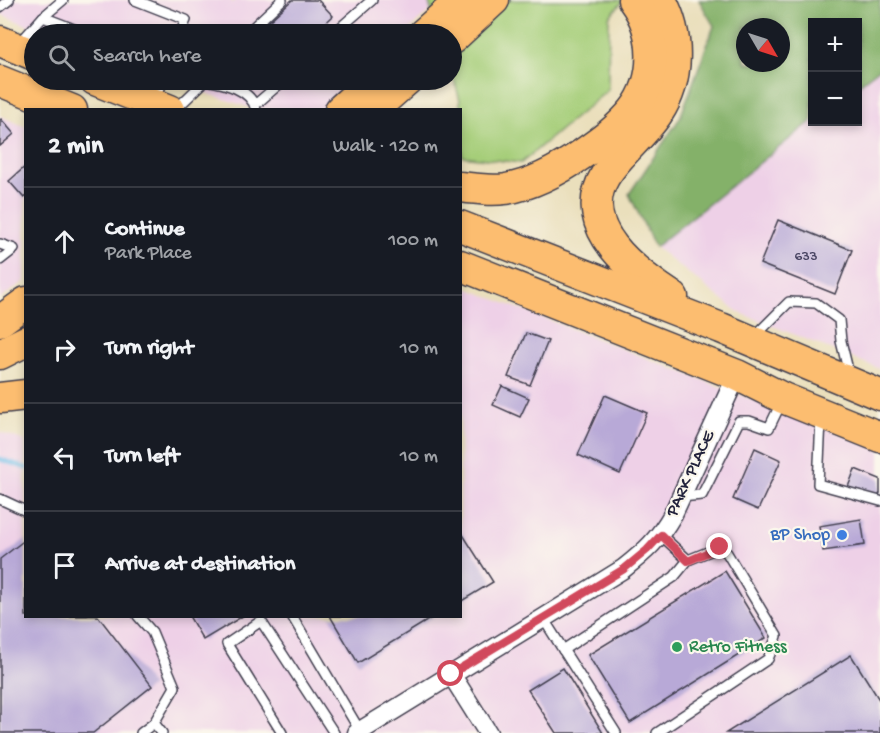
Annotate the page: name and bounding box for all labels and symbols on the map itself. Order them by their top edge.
north arrow [736,18,790,72]
house number: 633 [794,248,818,266]
street label: PARK PLACE [662,427,720,521]
place label: BP Shop [769,525,830,546]
marker: BP Shop [835,528,849,542]
route end [706,533,732,559]
place label: Retro Fitness [689,637,788,658]
marker: Retro Fitness [670,640,684,654]
route start [437,660,463,686]

